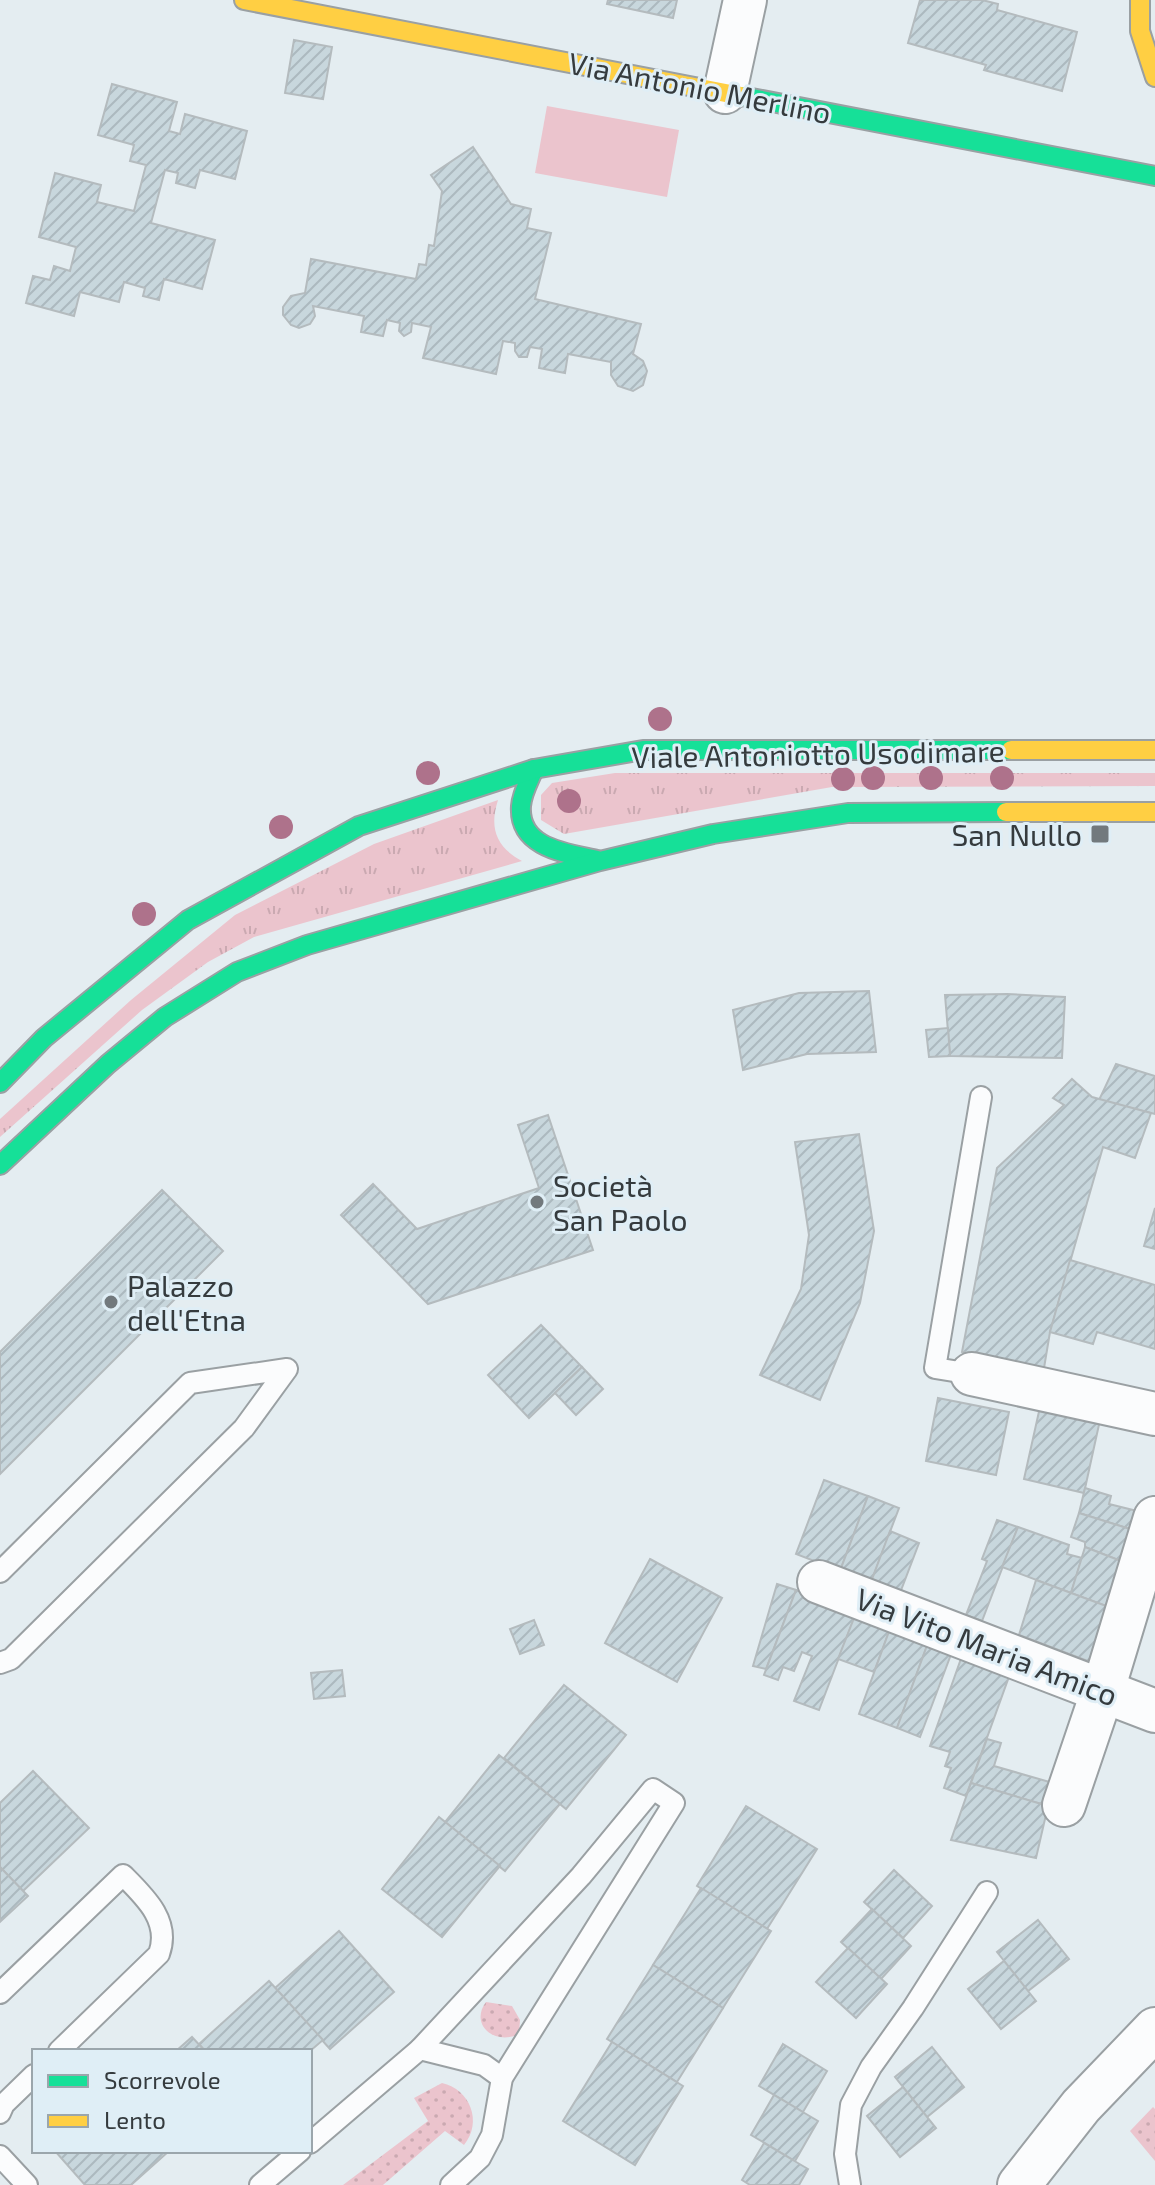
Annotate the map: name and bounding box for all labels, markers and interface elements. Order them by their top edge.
street label: Via Antonio Merlino [566,44,834,130]
street label: Viale Antoniotto Usodimare [631,732,1005,774]
place label: San Nullo [951,816,1082,852]
marker: San Nullo [1089,823,1111,845]
place label: Società San Paolo [553,1167,687,1237]
marker: Società San Paolo [528,1193,546,1211]
place label: Palazzo dell'Etna [127,1267,246,1337]
marker: Palazzo dell'Etna [102,1293,120,1311]
street label: Via Vito Maria Amico [851,1579,1123,1713]
legend [32,2049,312,2153]
text: Scorrevole [104,2065,221,2094]
text: Lento [104,2105,166,2134]

